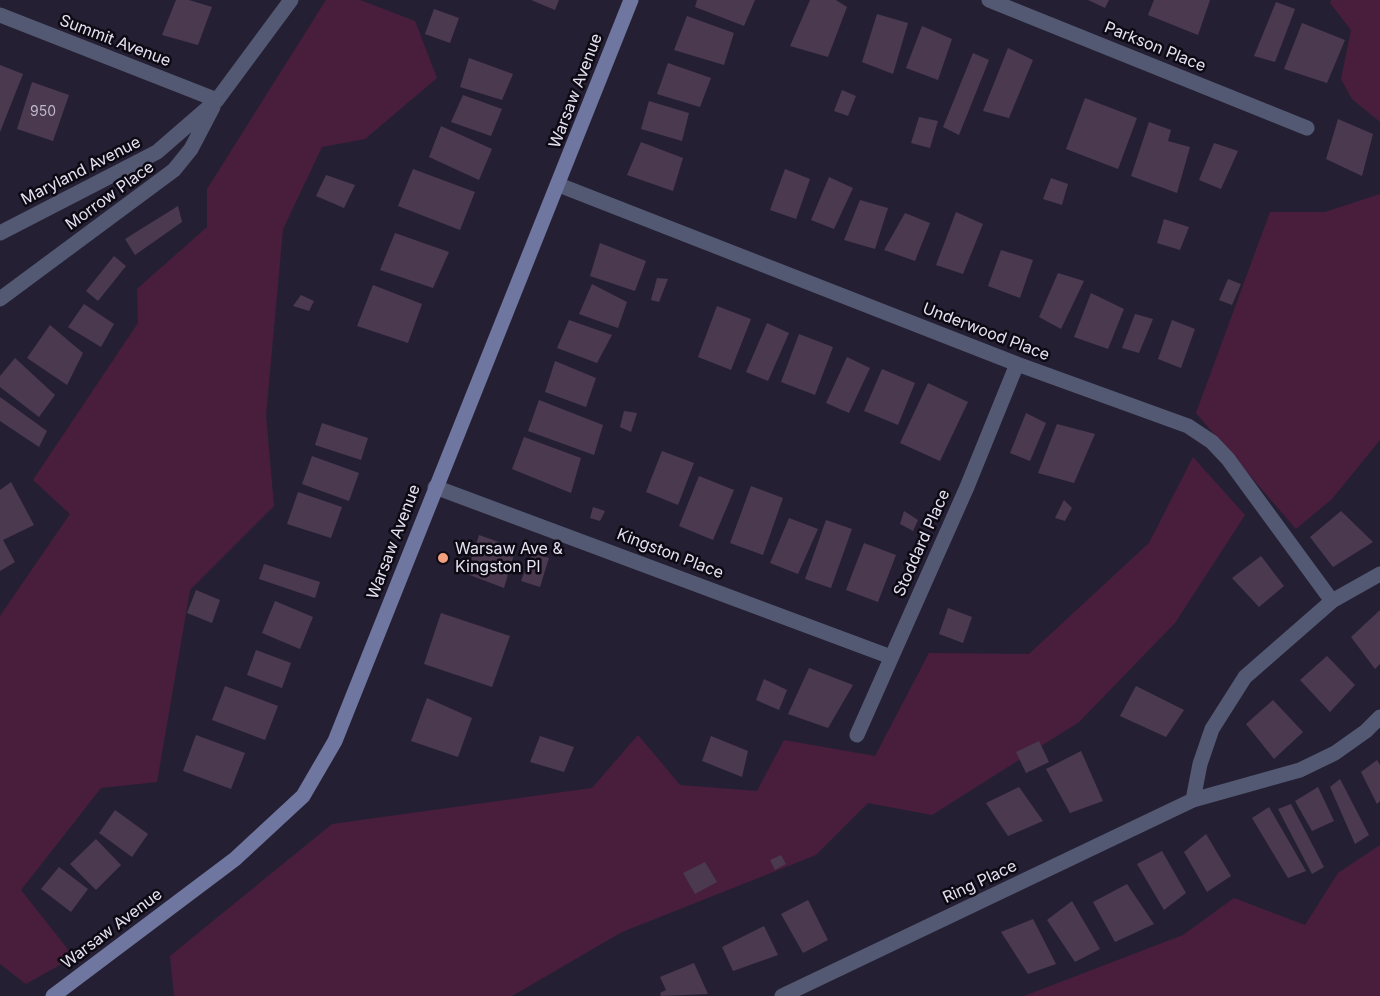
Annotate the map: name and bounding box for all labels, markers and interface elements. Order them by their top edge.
street label: Summit Avenue [57,11,173,71]
street label: Parkson Place [1101,18,1209,76]
street label: Warsaw Avenue [545,31,607,151]
house number: 950 [30,104,56,120]
street label: Maryland Avenue [18,133,144,209]
street label: Morrow Place [62,158,158,234]
street label: Underwood Place [920,299,1052,365]
street label: Warsaw Avenue [363,482,425,602]
street label: Stoddard Place [890,487,954,599]
street label: Kingston Place [614,525,726,583]
place label: Warsaw Ave & Kingston Pl [455,539,563,577]
marker: Warsaw Ave & Kingston Pl [436,551,450,565]
street label: Ring Place [940,857,1020,907]
street label: Warsaw Avenue [58,885,166,973]

